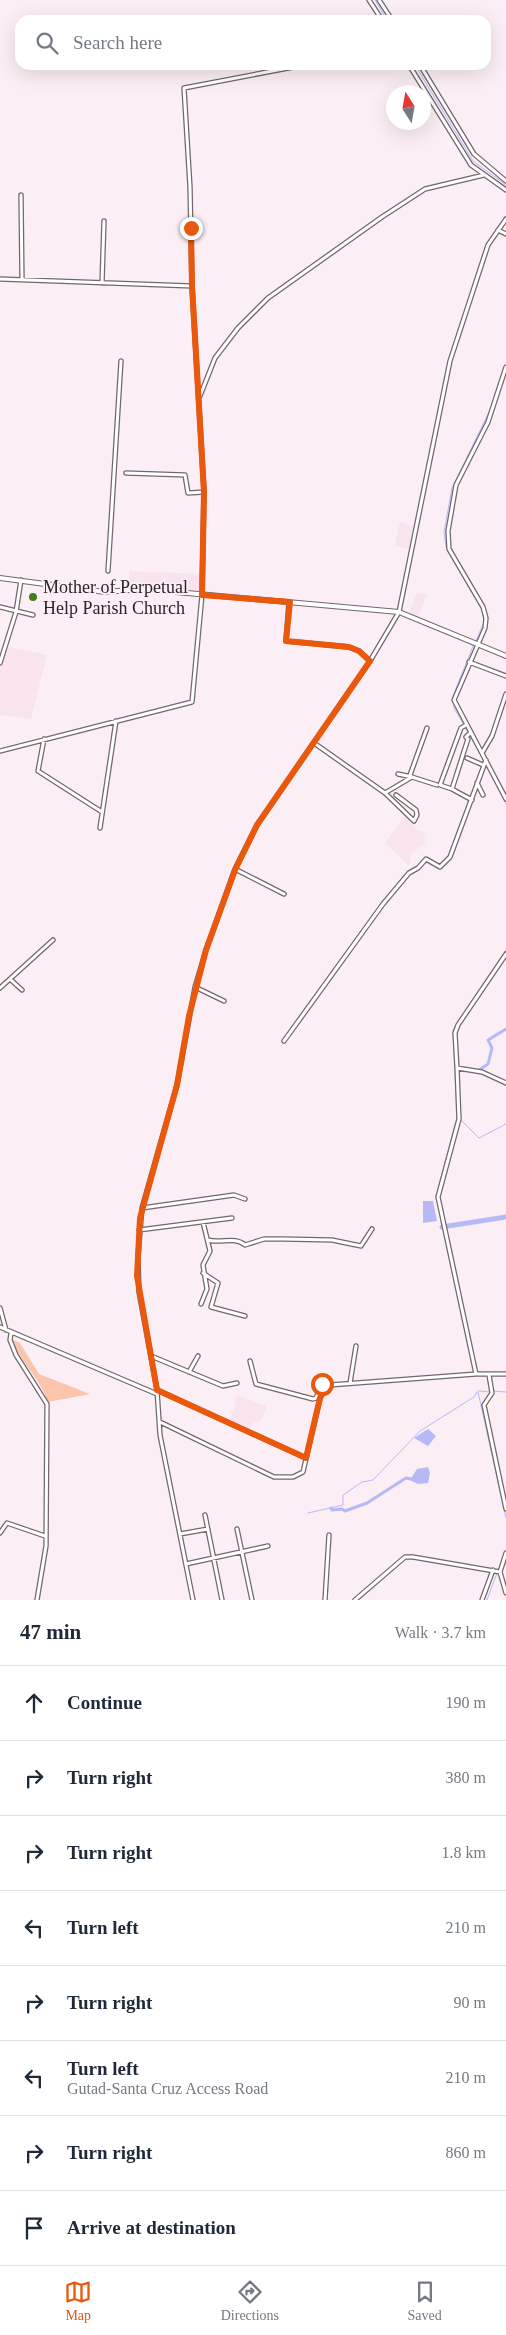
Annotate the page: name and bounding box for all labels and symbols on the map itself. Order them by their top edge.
north arrow [386,85,431,130]
route end [180,217,203,240]
place label: Mother of Perpetual Help Parish Church [43,577,188,618]
marker: Mother of Perpetual Help Parish Church [27,591,39,603]
route start [311,1373,334,1396]

